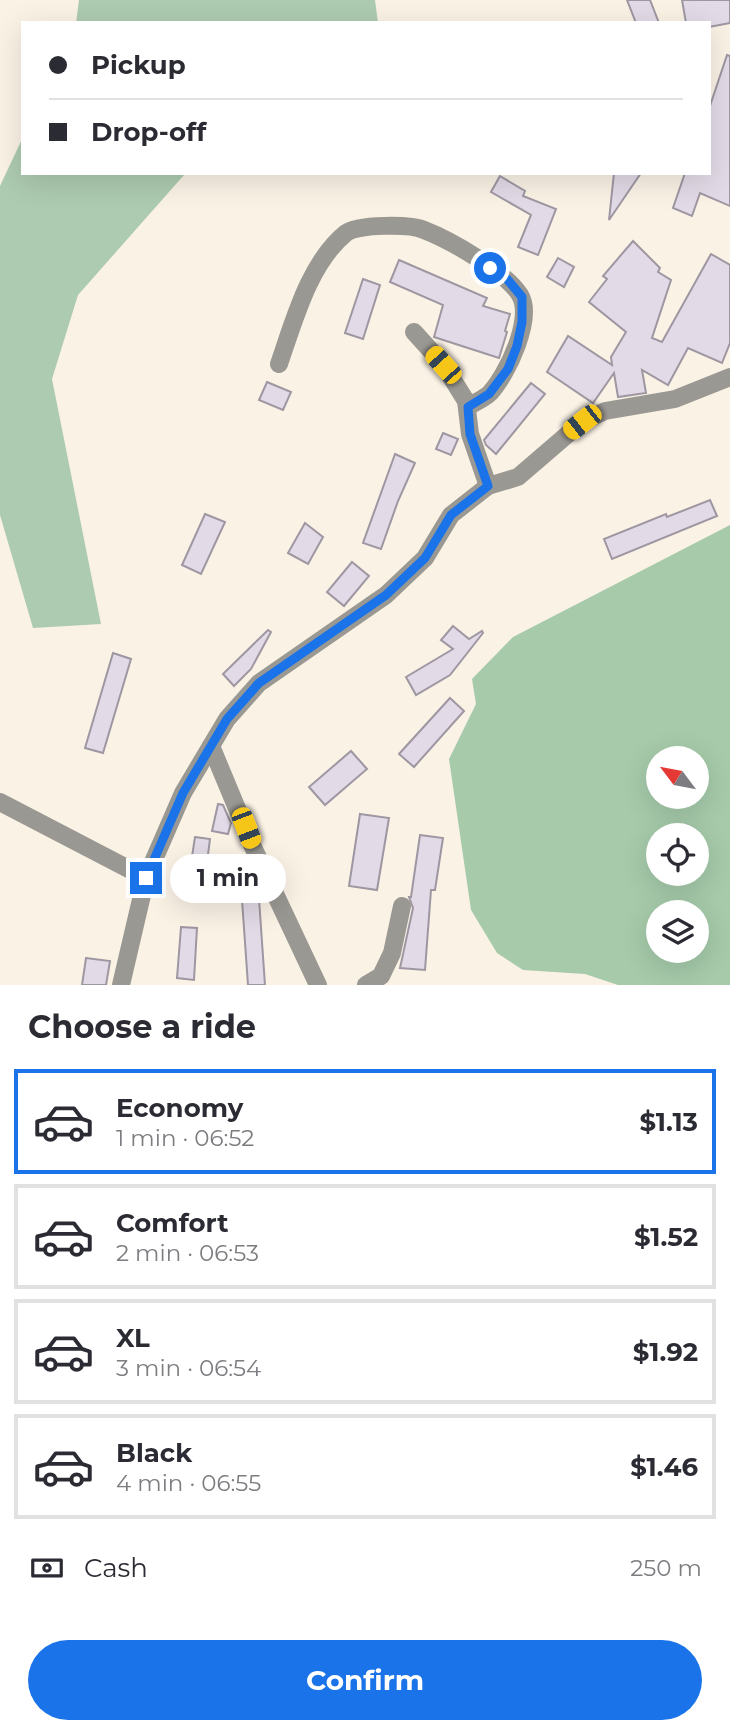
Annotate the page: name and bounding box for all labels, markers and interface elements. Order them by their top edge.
text: Pickup [91,49,186,81]
text: Drop-off [91,116,206,148]
route start [474,252,506,284]
car [422,342,465,388]
car [559,401,606,443]
north arrow [646,746,709,808]
map controls [646,746,709,963]
car [229,805,264,851]
button: locate [646,823,709,886]
callout: 1 min [170,854,286,903]
route end [130,862,162,894]
text: 1 min [197,864,259,892]
button: layers [646,900,709,963]
text: Choose a ride [28,1007,256,1046]
icon: car [32,1090,95,1153]
text: Economy [116,1092,243,1124]
text: $1.13 [640,1106,698,1138]
text: 1 min · 06:52 [116,1124,254,1152]
icon: car [32,1205,95,1268]
text: Comfort [116,1207,228,1239]
text: $1.52 [634,1221,698,1253]
text: 2 min · 06:53 [116,1239,259,1267]
icon: car [32,1320,95,1383]
text: XL [116,1322,150,1354]
text: $1.92 [633,1336,698,1368]
text: 3 min · 06:54 [116,1354,261,1382]
icon: car [32,1435,95,1498]
text: Black [116,1437,192,1469]
text: $1.46 [630,1451,698,1483]
text: 4 min · 06:55 [116,1469,261,1497]
icon: cash [28,1549,66,1587]
text: Cash [84,1552,148,1584]
text: 250 m [630,1554,702,1582]
button: Confirm [28,1640,702,1720]

